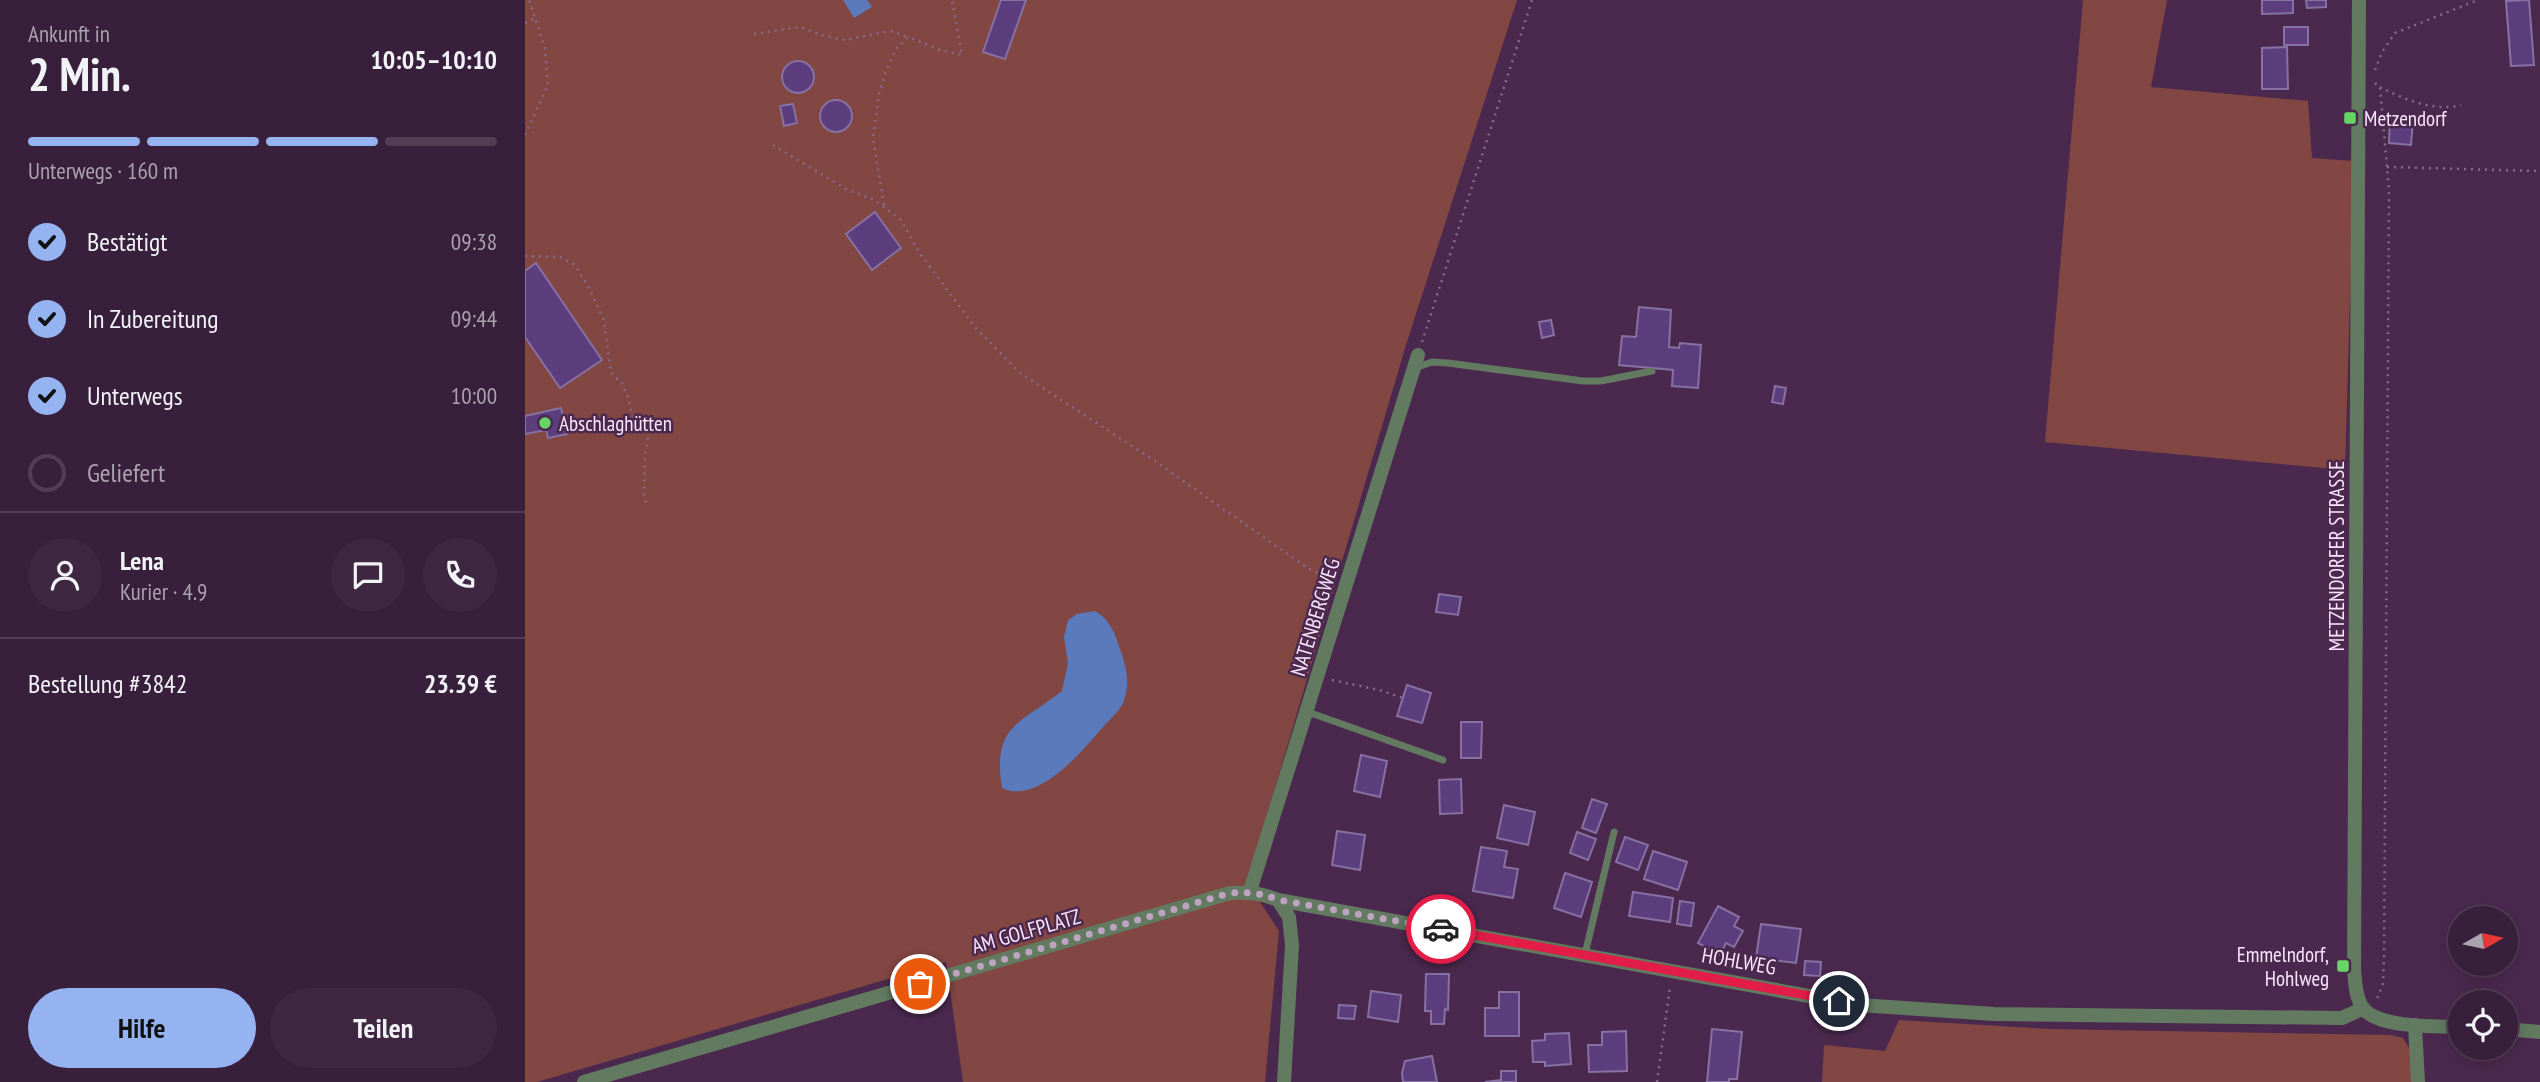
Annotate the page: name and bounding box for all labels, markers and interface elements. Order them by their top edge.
text: Ankunft in [28,19,110,48]
text: 10:05–10:10 [370,43,497,76]
text: 2 Min. [28,44,131,104]
place label: Metzendorf [2364,105,2447,132]
marker: Metzendorf [2342,110,2358,126]
text: Unterwegs · 160 m [28,156,178,185]
icon: check [28,223,66,261]
text: Bestätigt [87,225,168,258]
text: 09:38 [451,227,497,256]
icon: check [28,300,66,338]
text: In Zubereitung [87,302,218,335]
text: 09:44 [451,304,497,333]
icon: check [28,377,66,415]
text: Unterwegs [87,379,182,412]
text: 10:00 [451,381,497,410]
place label: Abschlaghütten [559,410,672,437]
marker: Abschlaghütten [537,415,553,431]
text: Geliefert [87,456,165,489]
street label: METZENDORFER STRASSE [2323,461,2350,651]
button: person [28,538,102,612]
button: chat [331,538,405,612]
button: phone [423,538,497,612]
text: Lena [120,544,164,577]
street label: NATENBERGWEG [1284,555,1346,679]
text: Kurier · 4.9 [120,577,207,606]
text: Bestellung #3842 [28,667,188,700]
text: 23.39 € [424,667,497,700]
courier [1406,894,1476,964]
street label: AM GOLFPLATZ [968,903,1084,959]
north arrow [2448,906,2518,976]
map controls [2448,906,2518,1060]
icon: car [1422,910,1460,948]
street label: HOHLWEG [1700,941,1778,981]
place label: Emmelndorf, Hohlweg [2237,941,2329,992]
pin [890,954,950,1014]
marker: Emmelndorf, Hohlweg [2335,958,2351,974]
icon: bag [901,965,939,1003]
pin [1809,971,1869,1031]
icon: home [1820,982,1858,1020]
button: Hilfe [28,988,256,1068]
button: Teilen [270,988,497,1068]
button: locate [2448,990,2518,1060]

